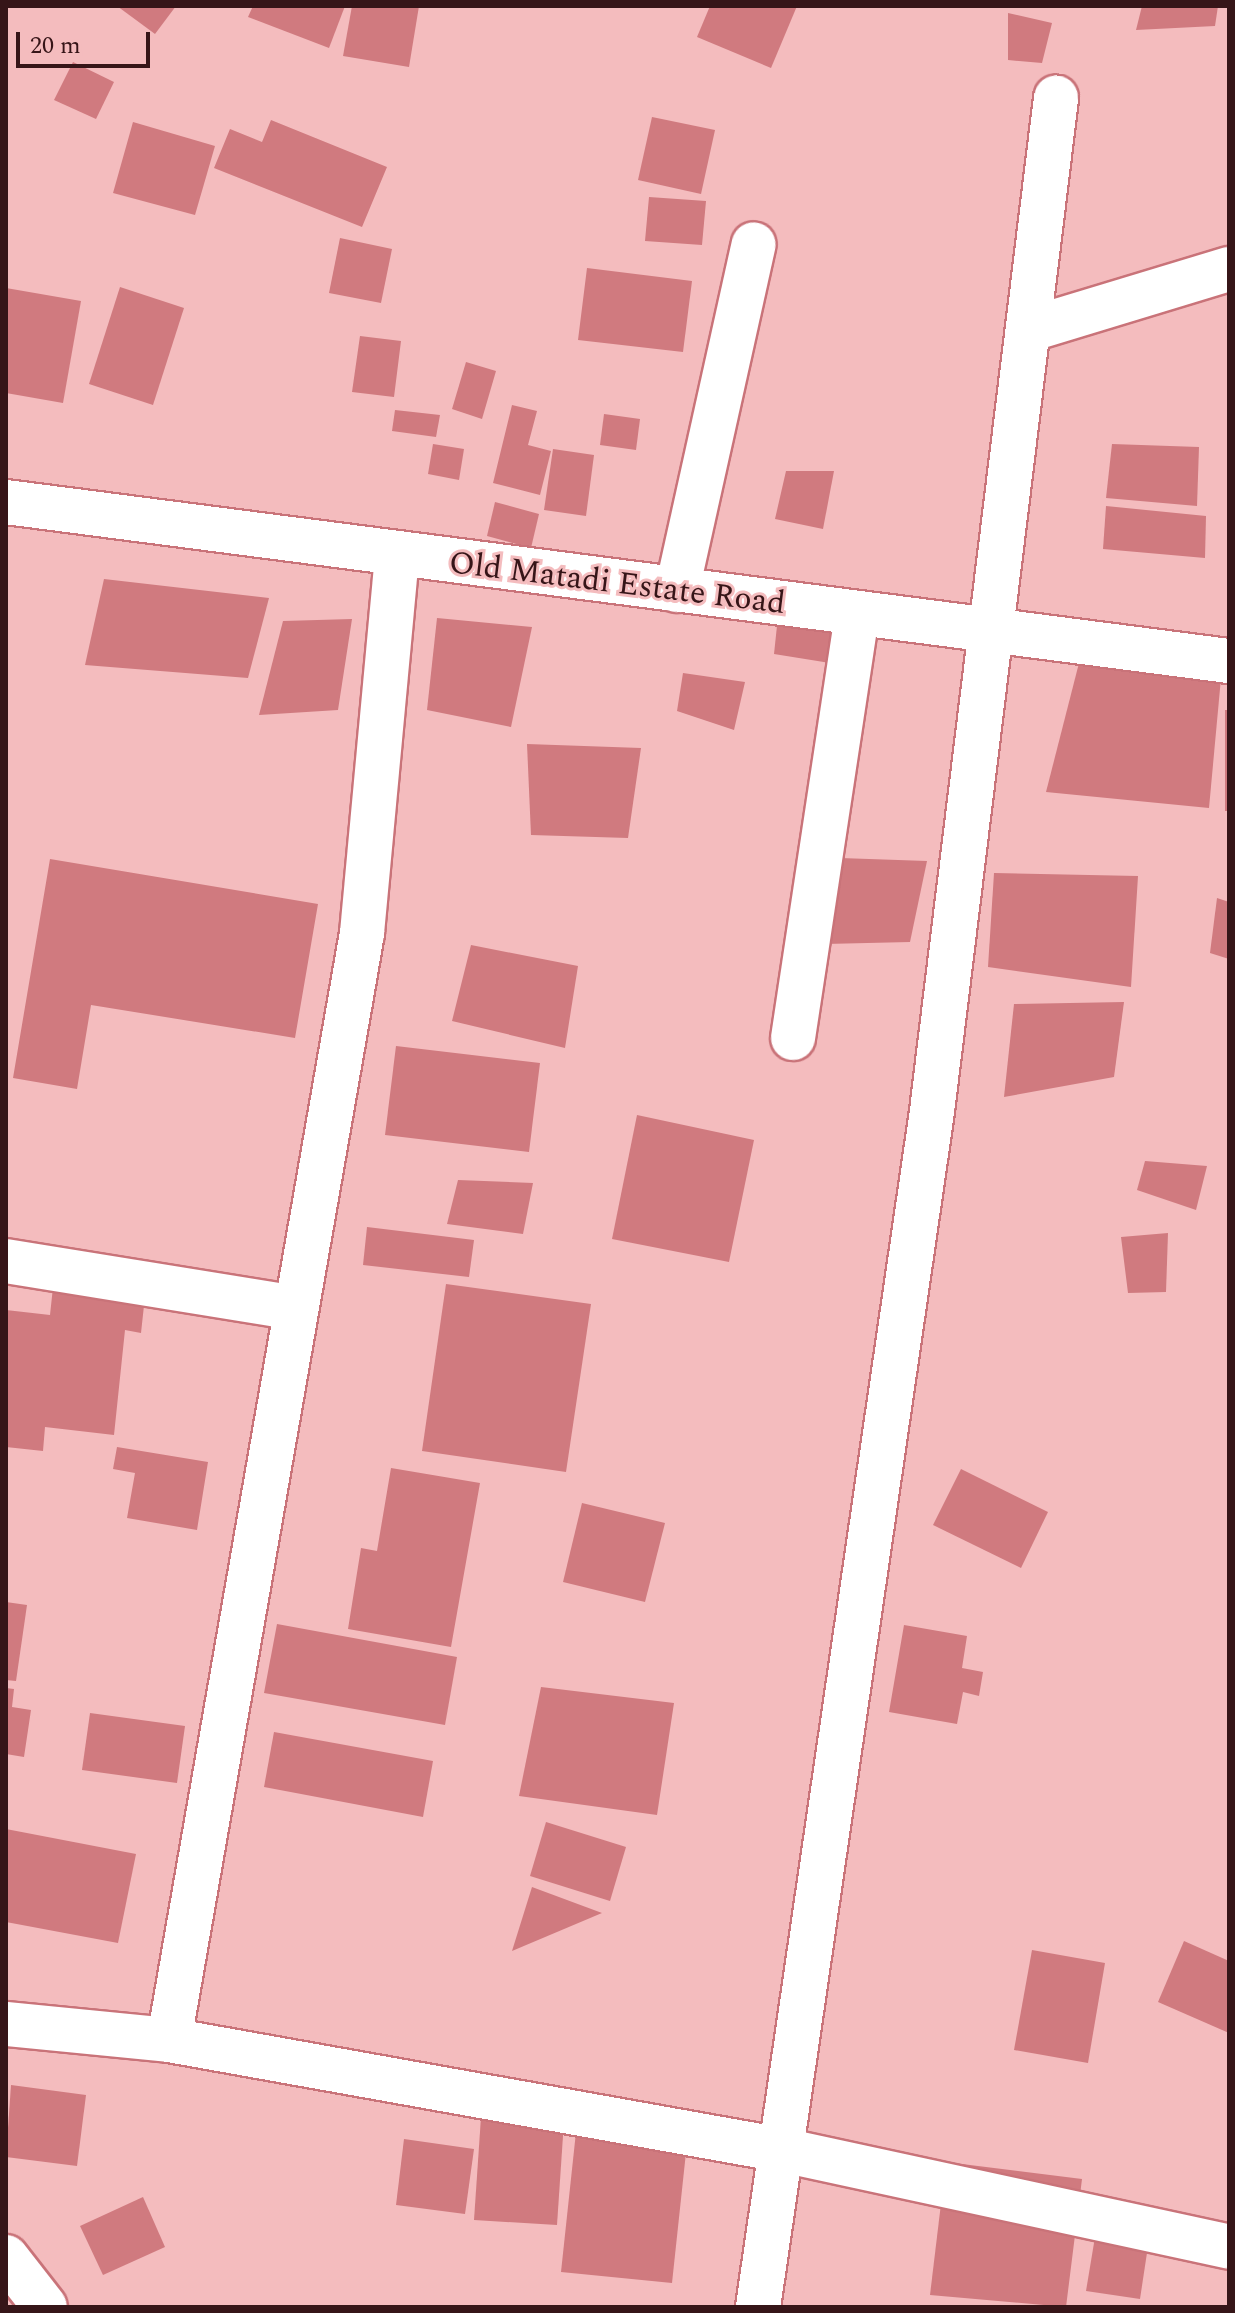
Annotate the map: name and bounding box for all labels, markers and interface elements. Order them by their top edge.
scale bar [20,16,154,66]
text: 20 m [30,28,81,64]
street label: Old Matadi Estate Road [447,544,787,624]

